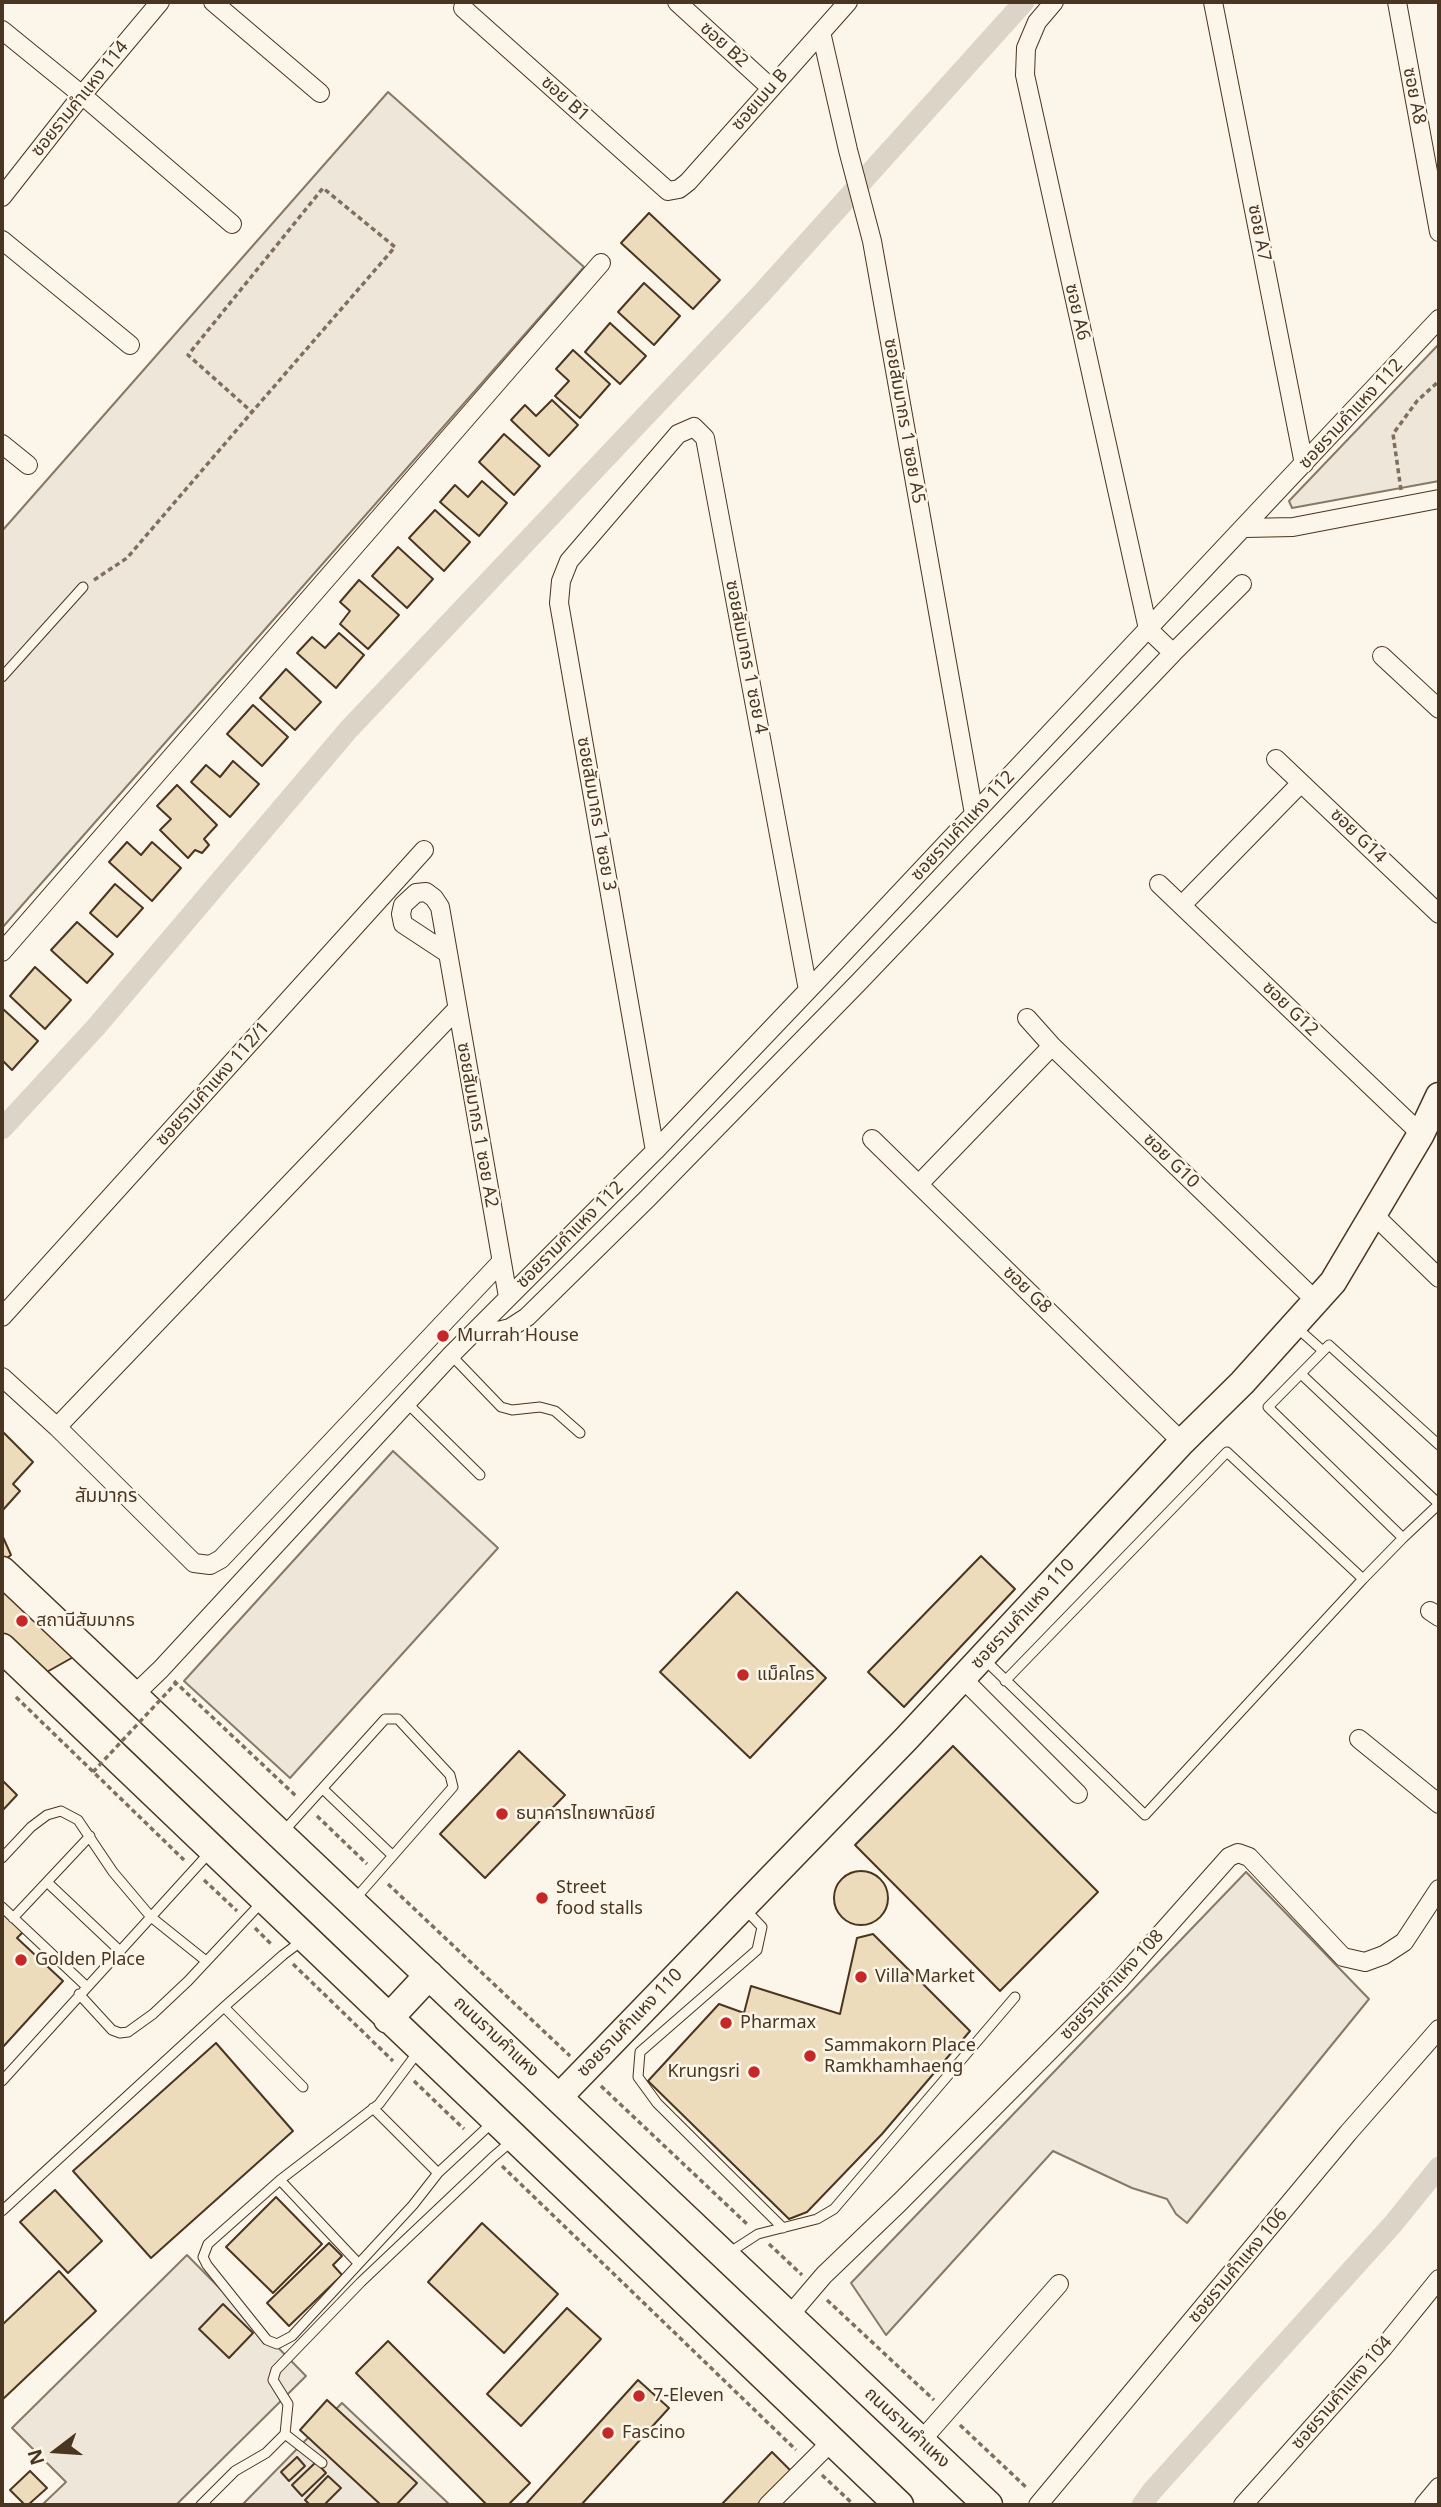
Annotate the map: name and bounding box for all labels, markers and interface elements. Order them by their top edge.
street label: ซอย B2 [695,18,753,72]
street label: ซอยรามคำแหง 114 [27,37,133,161]
street label: ซอยเมน B [727,65,793,135]
street label: ซอย A8 [1398,66,1430,126]
street label: ซอย B1 [536,72,594,126]
street label: ซอย A7 [1243,203,1275,263]
street label: ซอย A6 [1060,282,1094,342]
street label: ซอยสัมมากร 1 ซอย A5 [879,337,929,505]
street label: ซอยรามคำแหง 112 [1294,355,1408,473]
street label: ซอยสัมมากร 1 ซอย 4 [721,578,771,736]
street label: ซอยสัมมากร 1 ซอย 3 [572,735,620,893]
street label: ซอยรามคำแหง 112 [906,767,1020,885]
street label: ซอย G14 [1326,804,1390,868]
street label: ซอย G12 [1258,977,1322,1041]
street label: ซอยรามคำแหง 112/1 [152,1017,274,1151]
street label: ซอยสัมมากร 1 ซอย A2 [452,1041,502,1209]
street label: ซอย G10 [1139,1129,1203,1193]
street label: ซอยรามคำแหง 112 [512,1177,628,1293]
street label: ซอย G8 [998,1262,1056,1318]
place label: Murrah House [457,1325,579,1347]
marker: Murrah House [435,1328,451,1344]
district label: สัมมากร [75,1486,137,1508]
street label: ซอยรามคำแหง 110 [966,1555,1080,1673]
place label: สถานีสัมมากร [36,1610,135,1632]
marker: สถานีสัมมากร [14,1613,30,1629]
place label: แม็คโคร [757,1664,815,1686]
marker: แม็คโคร [735,1667,751,1683]
place label: ธนาคารไทยพาณิชย์ [516,1803,655,1825]
marker: ธนาคารไทยพาณิชย์ [494,1806,510,1822]
place label: Street food stalls [556,1877,643,1920]
marker: Street food stalls [534,1890,550,1906]
street label: ซอยรามคำแหง 108 [1055,1926,1169,2044]
place label: Golden Place [35,1949,145,1971]
marker: Golden Place [13,1952,29,1968]
street label: ซอยรามคำแหง 110 [573,1964,687,2082]
place label: Villa Market [875,1966,975,1988]
marker: Villa Market [853,1969,869,1985]
street label: ถนนรามคำแหง [449,1992,543,2082]
place label: Pharmax [740,2012,816,2034]
marker: Pharmax [718,2015,734,2031]
place label: Sammakorn Place Ramkhamhaeng [824,2035,976,2078]
marker: Sammakorn Place Ramkhamhaeng [802,2048,818,2064]
place label: Krungsri [667,2061,740,2083]
marker: Krungsri [746,2064,762,2080]
street label: ซอยรามคําแหง 106 [1184,2204,1292,2328]
street label: ซอยรามคําแหง 104 [1287,2332,1397,2454]
street label: ถนนรามคำแหง [860,2383,954,2473]
place label: 7-Eleven [653,2385,724,2407]
marker: 7-Eleven [631,2388,647,2404]
north arrow [21,2416,91,2486]
place label: Fascino [622,2422,685,2444]
marker: Fascino [600,2425,616,2441]
text: N [21,2446,51,2468]

